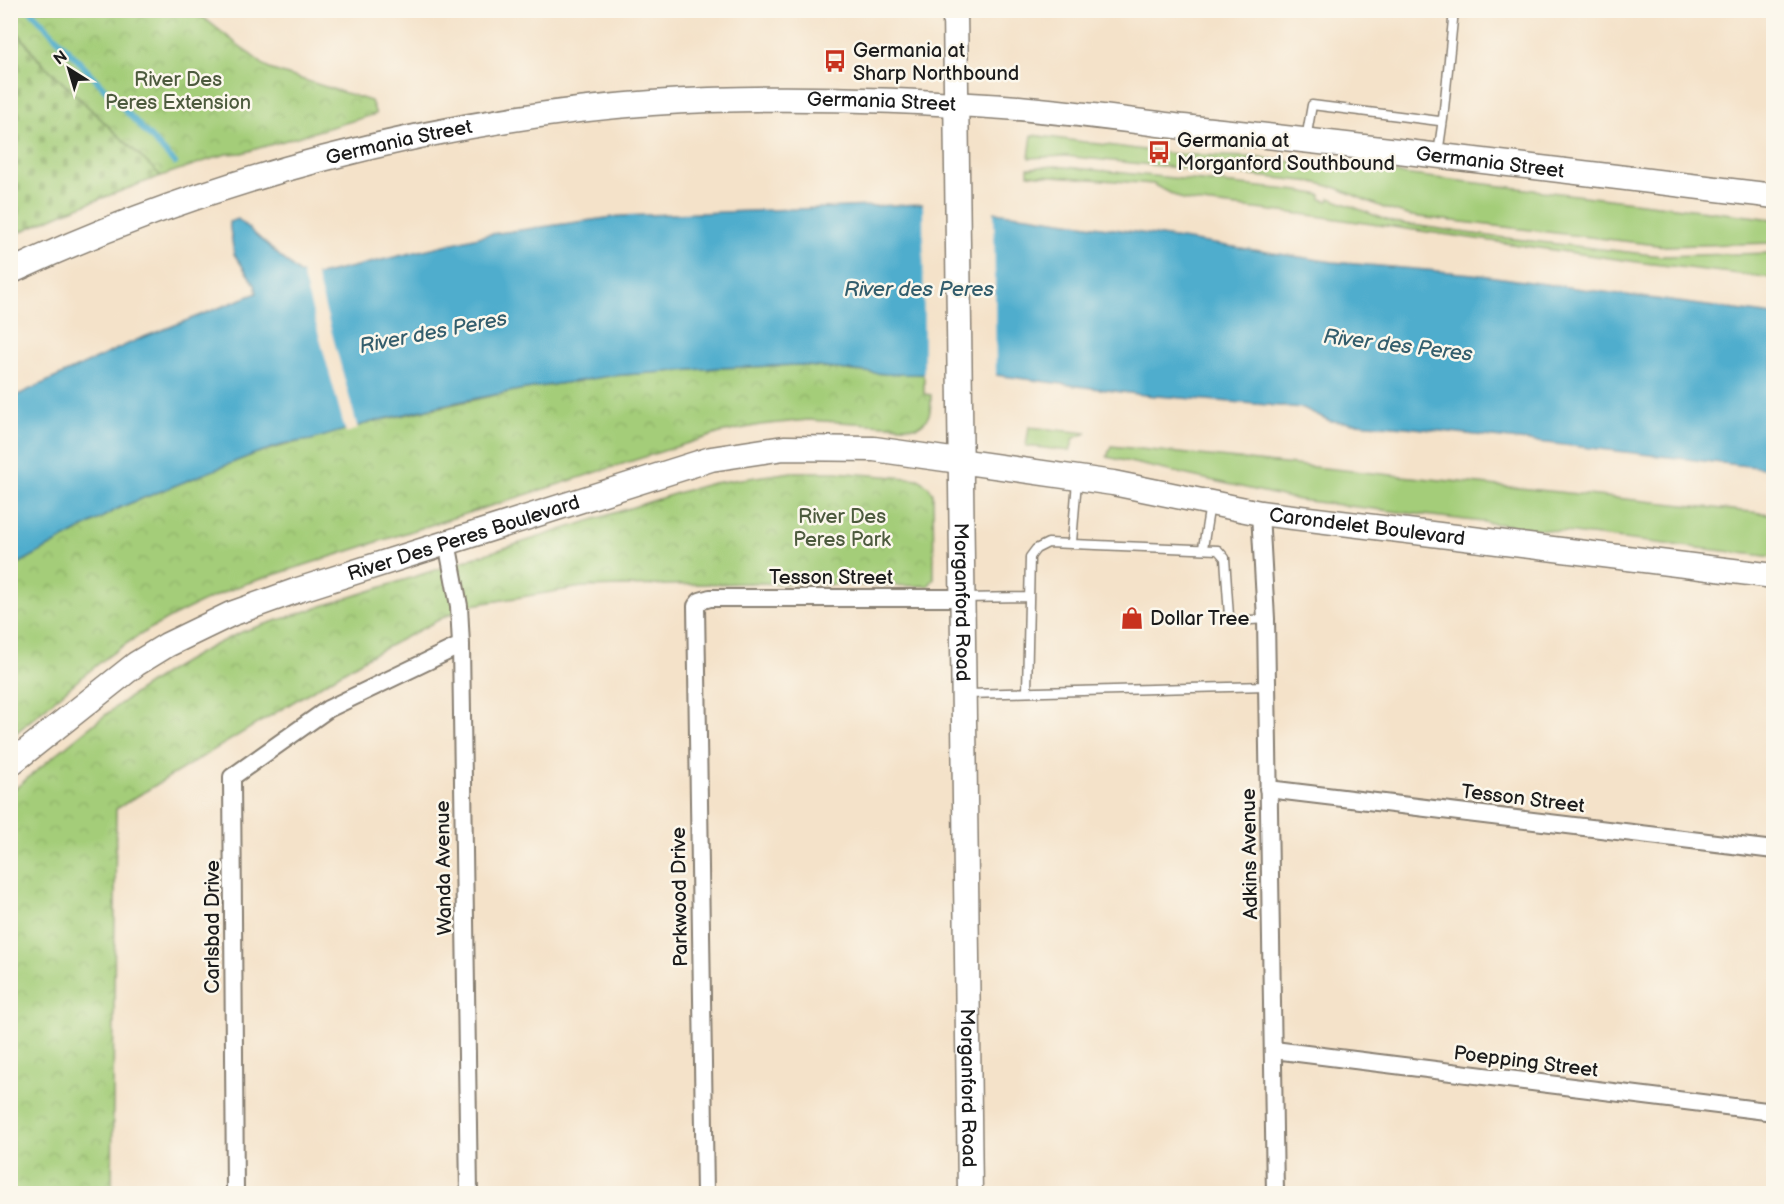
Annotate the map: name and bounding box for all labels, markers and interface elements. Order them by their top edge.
north arrow [39,39,99,99]
place label: Germania at Sharp Northbound [853,39,1019,86]
text: N [50,47,71,69]
bus stop icon: Germania at Sharp Northbound [822,48,848,74]
park label: River Des Peres Extension [105,68,251,115]
street label: Germania Street [807,88,957,117]
street label: Germania Street [323,115,474,171]
place label: Germania at Morganford Southbound [1177,129,1395,176]
bus stop icon: Germania at Morganford Southbound [1146,139,1172,165]
street label: Germania Street [1415,142,1566,184]
water label: River des Peres [844,277,995,302]
water label: River des Peres [357,306,510,359]
water label: River des Peres [1322,324,1474,367]
street label: River Des Peres Boulevard [345,490,583,587]
street label: Carondelet Boulevard [1268,503,1466,551]
park label: River Des Peres Park [793,505,891,552]
street label: Morganford Road [948,522,975,681]
street label: Tesson Street [769,566,893,590]
shop icon: Dollar Tree [1119,605,1145,631]
place label: Dollar Tree [1150,607,1249,631]
street label: Tesson Street [1460,780,1586,818]
street label: Adkins Avenue [1237,788,1263,920]
street label: Wanda Avenue [431,800,457,936]
street label: Parkwood Drive [667,827,693,967]
street label: Carlsbad Drive [201,860,225,994]
street label: Morganford Road [955,1008,981,1167]
street label: Poepping Street [1452,1041,1600,1083]

